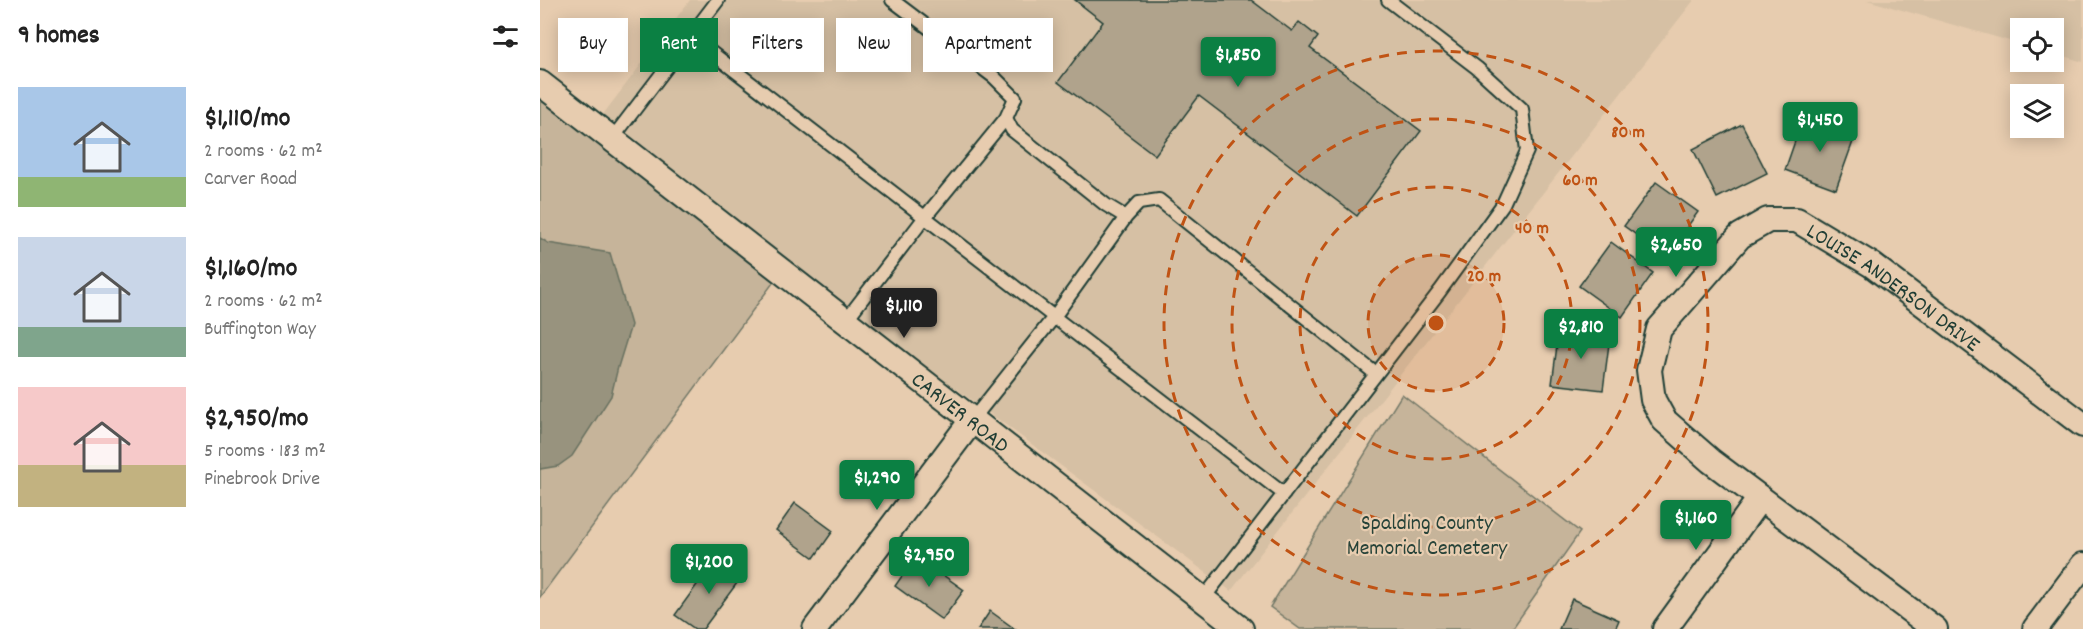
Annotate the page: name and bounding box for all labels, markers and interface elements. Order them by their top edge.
text: 9 homes [18,18,100,55]
chip: Buy [558,18,628,72]
chip: Rent [640,18,718,72]
chip: Filters [730,18,824,72]
chip: New [836,18,911,72]
chip: Apartment [923,18,1053,72]
map controls [2010,18,2064,138]
button: locate [2010,18,2064,72]
icon: filters [489,20,522,53]
pin: $1,850 [1189,37,1287,88]
text: $1,850 [1215,42,1261,70]
button: layers [2010,84,2064,138]
text: $1,110/mo [204,101,290,138]
pin: $1,450 [1771,102,1869,153]
text: $1,450 [1797,107,1843,135]
icon: home [66,111,138,183]
text: 80 m [1611,121,1645,146]
text: 2 rooms · 62 m² [204,138,323,166]
text: Carver Road [204,166,297,194]
text: 60 m [1562,169,1598,194]
text: 40 m [1515,217,1549,242]
street label: LOUISE ANDERSON DRIVE [1800,217,1986,361]
pin: $2,650 [1627,227,1725,278]
text: $2,650 [1650,232,1702,260]
text: $1,160/mo [204,251,297,288]
icon: home [66,261,138,333]
text: 20 m [1467,265,1501,290]
text: 2 rooms · 62 m² [204,288,323,316]
pin: $1,110 [855,288,953,339]
text: $1,110 [885,293,923,321]
pin: $2,810 [1532,309,1630,360]
centre of rings [1426,313,1446,333]
text: $2,810 [1558,314,1604,342]
text: Buffington Way [204,316,316,344]
street label: CARVER ROAD [904,366,1015,462]
text: $2,950/mo [204,401,308,438]
icon: home [66,411,138,483]
text: 5 rooms · 183 m² [204,438,326,466]
pin: $1,290 [828,460,926,511]
text: $1,290 [853,465,901,493]
text: Pinebrook Drive [204,466,320,494]
pin: $1,160 [1647,500,1745,551]
text: $1,160 [1674,505,1718,533]
park label: Spalding County Memorial Cemetery [1347,509,1508,565]
pin: $2,950 [880,537,978,588]
text: $2,950 [903,542,955,570]
pin: $1,200 [660,544,758,595]
text: $1,200 [685,549,733,577]

